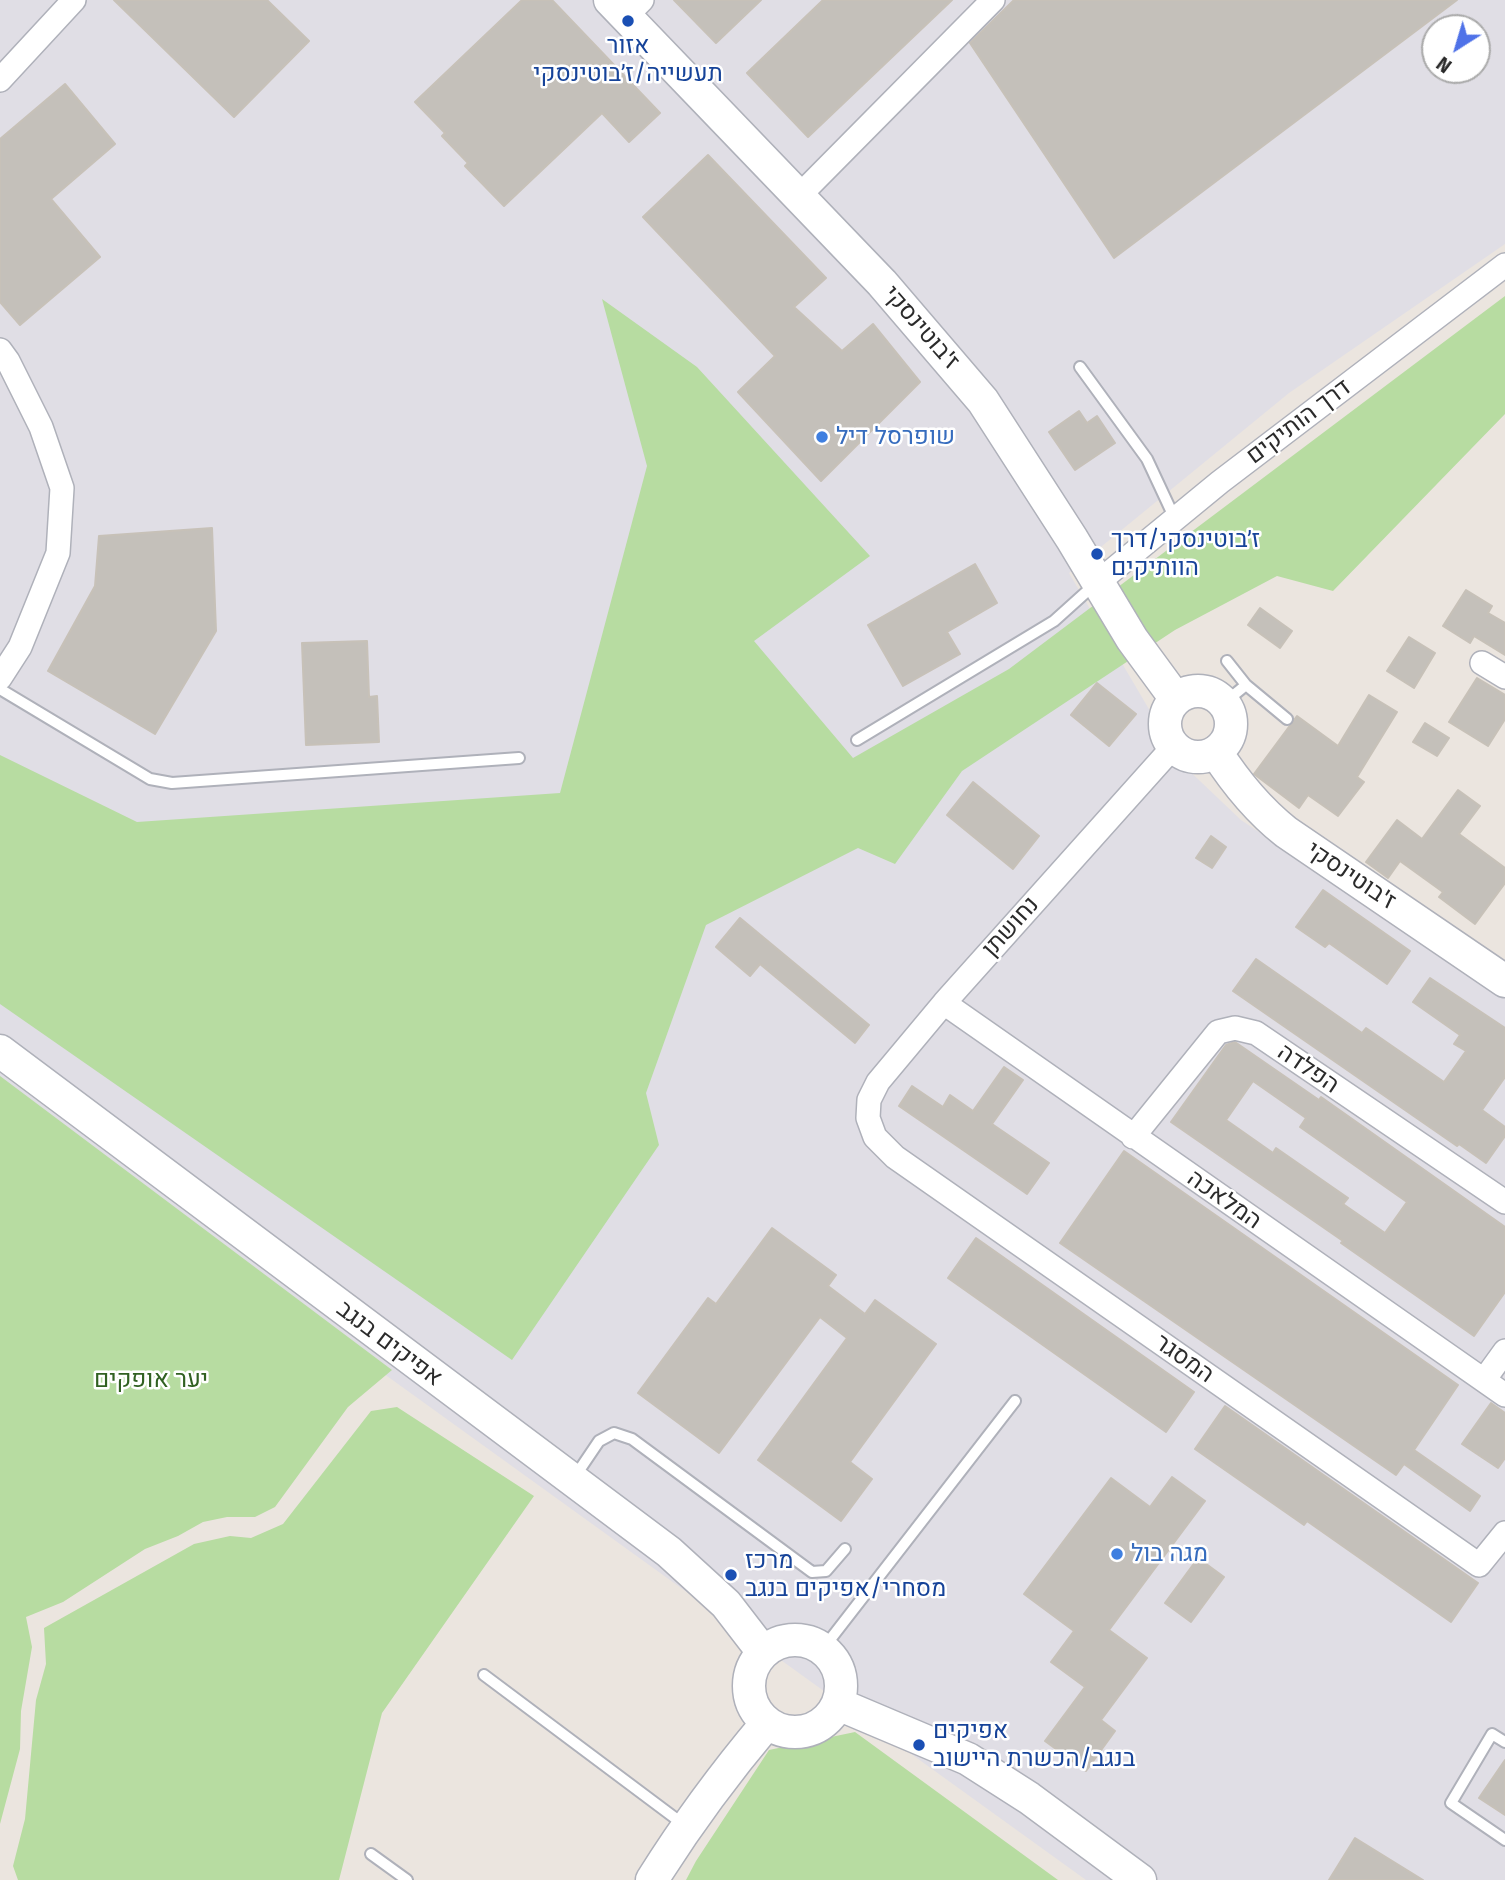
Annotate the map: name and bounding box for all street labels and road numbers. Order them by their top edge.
street label: ז'בוטינסקי [877,280,965,376]
street label: דרך הותיקים [1241,373,1357,471]
street label: ז'בוטינסקי [1301,836,1401,916]
street label: נחושתן [976,891,1046,963]
street label: הפלדה [1272,1038,1344,1100]
street label: המלאכה [1181,1164,1267,1236]
street label: אפיקים בנגב [331,1295,447,1393]
street label: המסגר [1149,1328,1219,1390]

